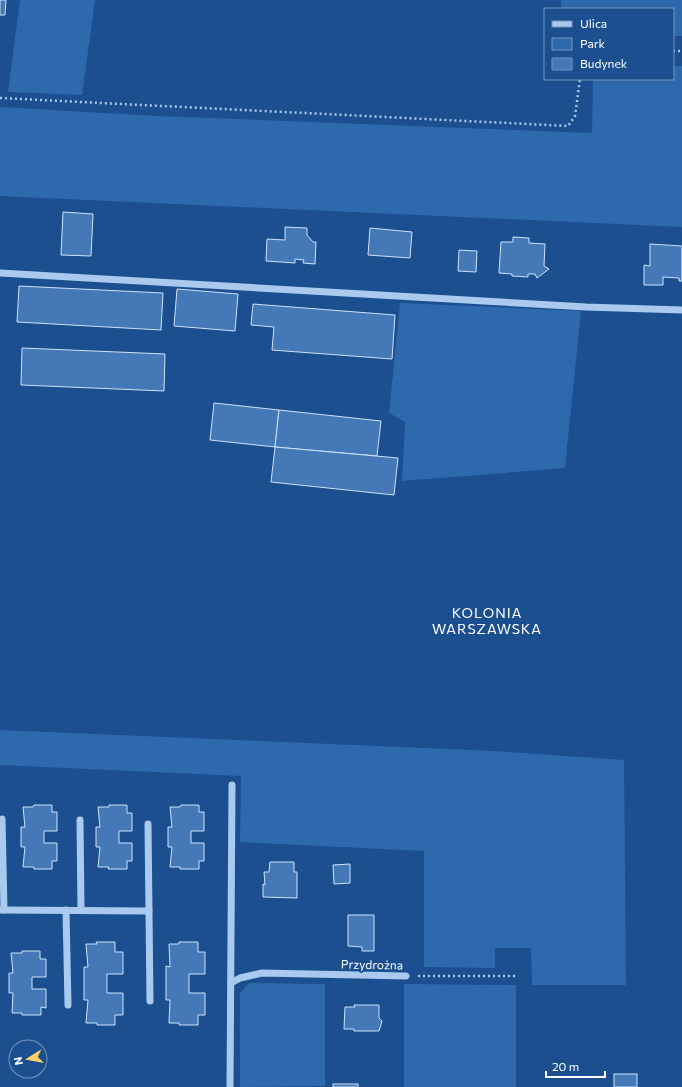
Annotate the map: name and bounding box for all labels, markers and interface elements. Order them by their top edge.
legend [544,8,674,80]
text: Ulica [580,16,607,30]
text: Park [580,36,606,50]
text: Budynek [580,56,628,70]
district label: KOLONIA WARSZAWSKA [432,604,542,637]
street label: Przydrożna [341,956,403,972]
north arrow [8,1039,48,1079]
scale bar [546,1053,605,1079]
text: N [11,1056,25,1066]
text: 20 m [552,1059,579,1073]

